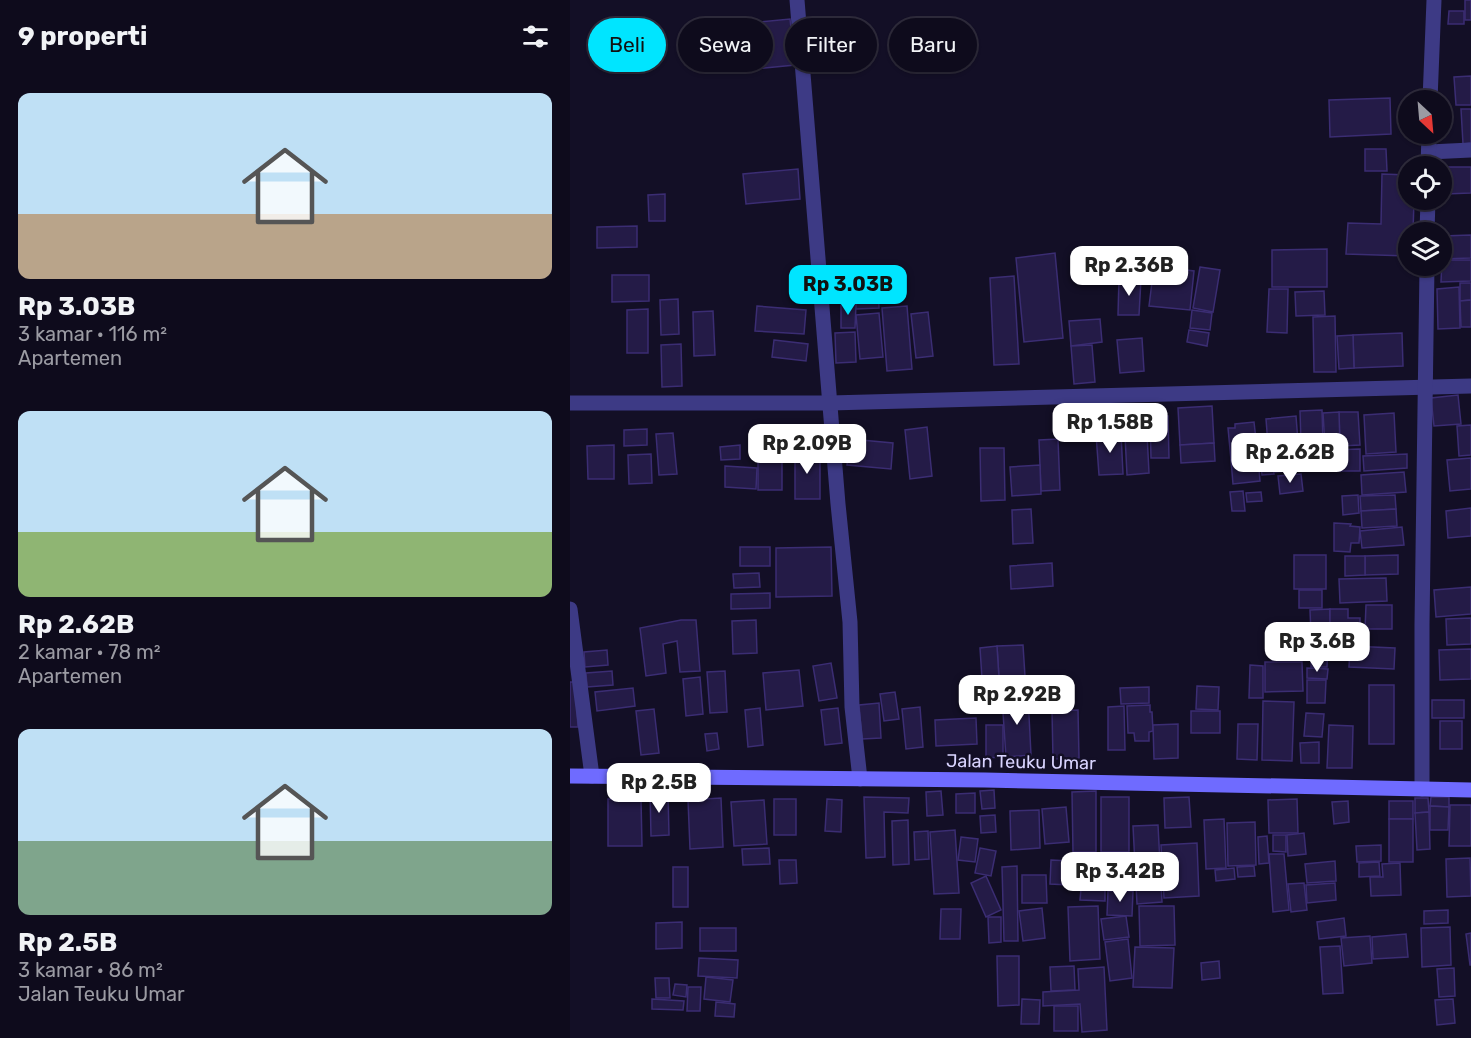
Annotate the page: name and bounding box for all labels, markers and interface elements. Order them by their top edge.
chip: Beli [588,18,666,72]
chip: Sewa [678,18,773,72]
chip: Filter [785,18,877,72]
chip: Baru [889,18,977,72]
icon: filters [519,20,552,53]
text: 9 properti [18,21,147,52]
north arrow [1398,90,1452,144]
map controls [1398,90,1452,276]
icon: home [231,132,339,240]
button: locate [1398,156,1452,210]
button: layers [1398,222,1452,276]
pin: Rp 2.36B [1067,246,1191,297]
text: Rp 2.36B [1084,253,1174,277]
pin: Rp 3.03B [786,265,910,316]
text: Rp 3.03B [803,272,893,296]
text: Rp 3.03B [18,291,135,322]
text: 3 kamar · 116 m² [18,322,167,346]
text: Apartemen [18,346,122,370]
pin: Rp 1.58B [1048,403,1172,454]
text: Rp 1.58B [1067,410,1153,434]
pin: Rp 2.09B [745,424,869,475]
text: Rp 2.09B [762,431,852,455]
pin: Rp 2.62B [1228,433,1352,484]
text: Rp 2.62B [1245,440,1335,464]
icon: home [231,450,339,558]
text: Rp 2.62B [18,609,134,640]
pin: Rp 3.6B [1262,622,1372,673]
text: Rp 3.6B [1279,629,1355,653]
text: 2 kamar · 78 m² [18,640,161,664]
text: Apartemen [18,664,122,688]
pin: Rp 2.92B [955,675,1079,726]
text: Rp 2.92B [973,682,1061,706]
street label: Jalan Teuku Umar [946,750,1096,774]
pin: Rp 2.5B [604,763,714,814]
icon: home [231,768,339,876]
text: Rp 2.5B [621,770,697,794]
pin: Rp 3.42B [1058,852,1182,903]
text: Rp 3.42B [1075,859,1165,883]
text: Rp 2.5B [18,927,117,958]
text: 3 kamar · 86 m² [18,958,163,982]
text: Jalan Teuku Umar [18,982,185,1006]

